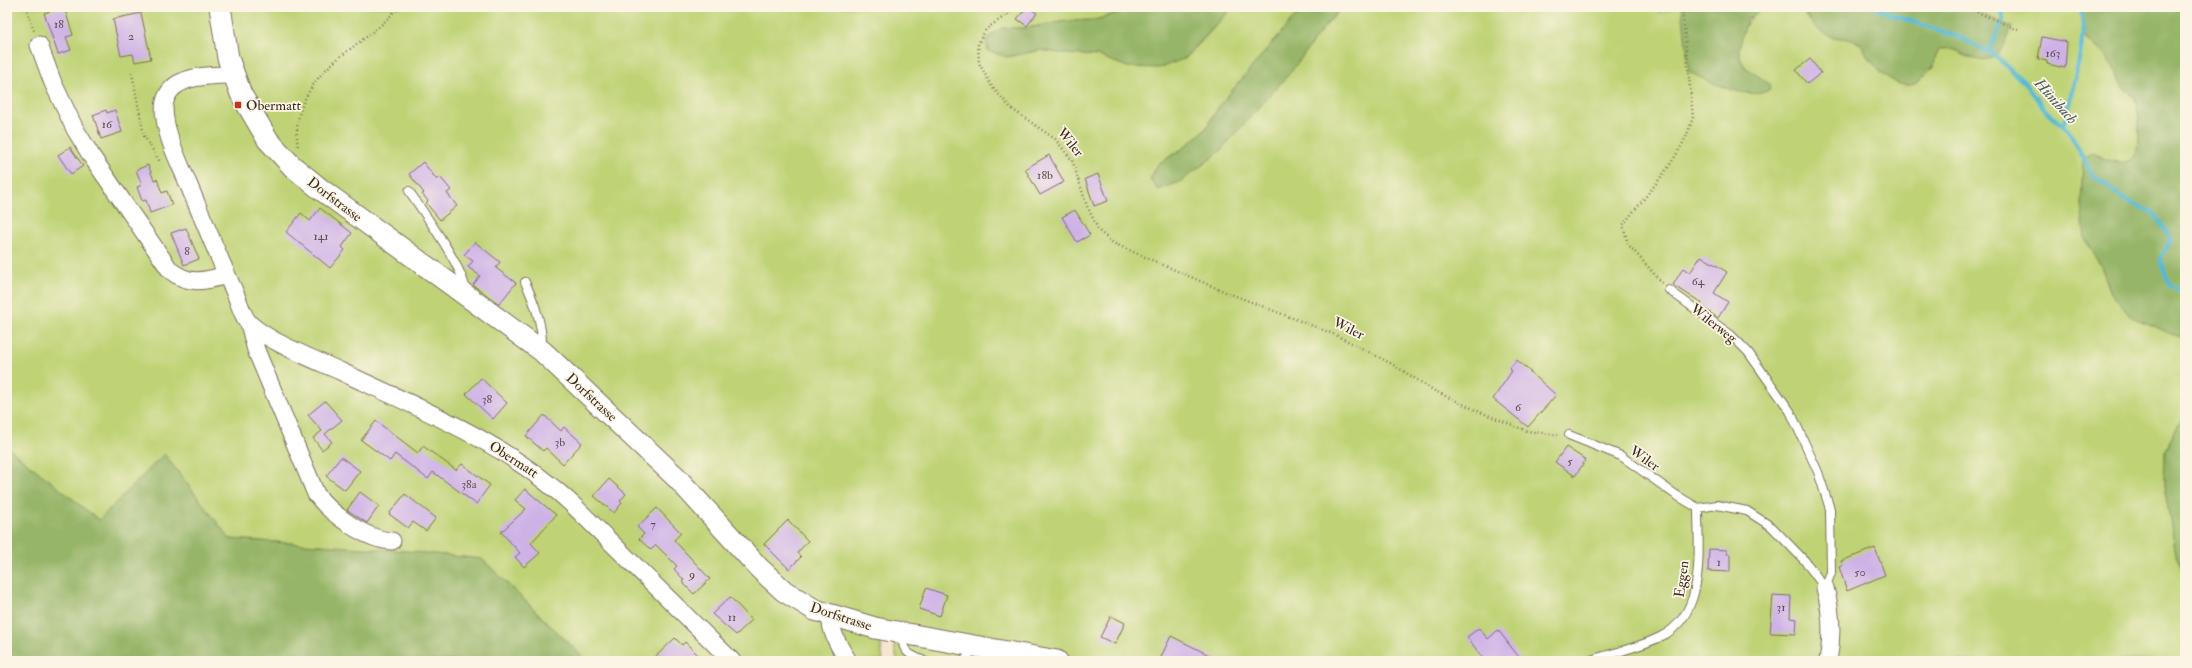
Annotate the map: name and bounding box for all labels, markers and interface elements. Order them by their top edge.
house number: 18 [54,17,64,32]
house number: 2 [128,29,134,44]
house number: 163 [2046,46,2060,61]
water label: Hünibach [2029,74,2081,129]
place label: Obermatt [246,97,301,114]
marker: Obermatt [233,100,243,110]
house number: 16 [102,117,113,132]
street label: Wiler [1053,124,1088,161]
house number: 18b [1037,168,1053,183]
street label: Dorfstrasse [304,173,365,225]
house number: 141 [313,229,329,244]
house number: 8 [184,244,190,259]
house number: 64 [1692,274,1705,289]
street label: Wilerweg [1686,300,1741,347]
street label: Wiler [1330,313,1368,344]
street label: Dorfstrasse [563,369,621,425]
house number: 38 [482,392,492,407]
house number: 6 [1515,400,1522,415]
house number: 3b [555,435,565,450]
street label: Obermatt [486,437,542,482]
street label: Wiler [1626,442,1664,475]
house number: 5 [1567,454,1573,469]
house number: 38a [461,477,478,492]
house number: 7 [650,517,656,532]
house number: 1 [1717,555,1721,570]
street label: Eggen [1671,560,1692,599]
house number: 50 [1854,565,1866,580]
house number: 9 [688,567,695,582]
street label: Dorfstrasse [808,599,874,634]
house number: 31 [1777,600,1785,615]
house number: 11 [728,610,736,625]

